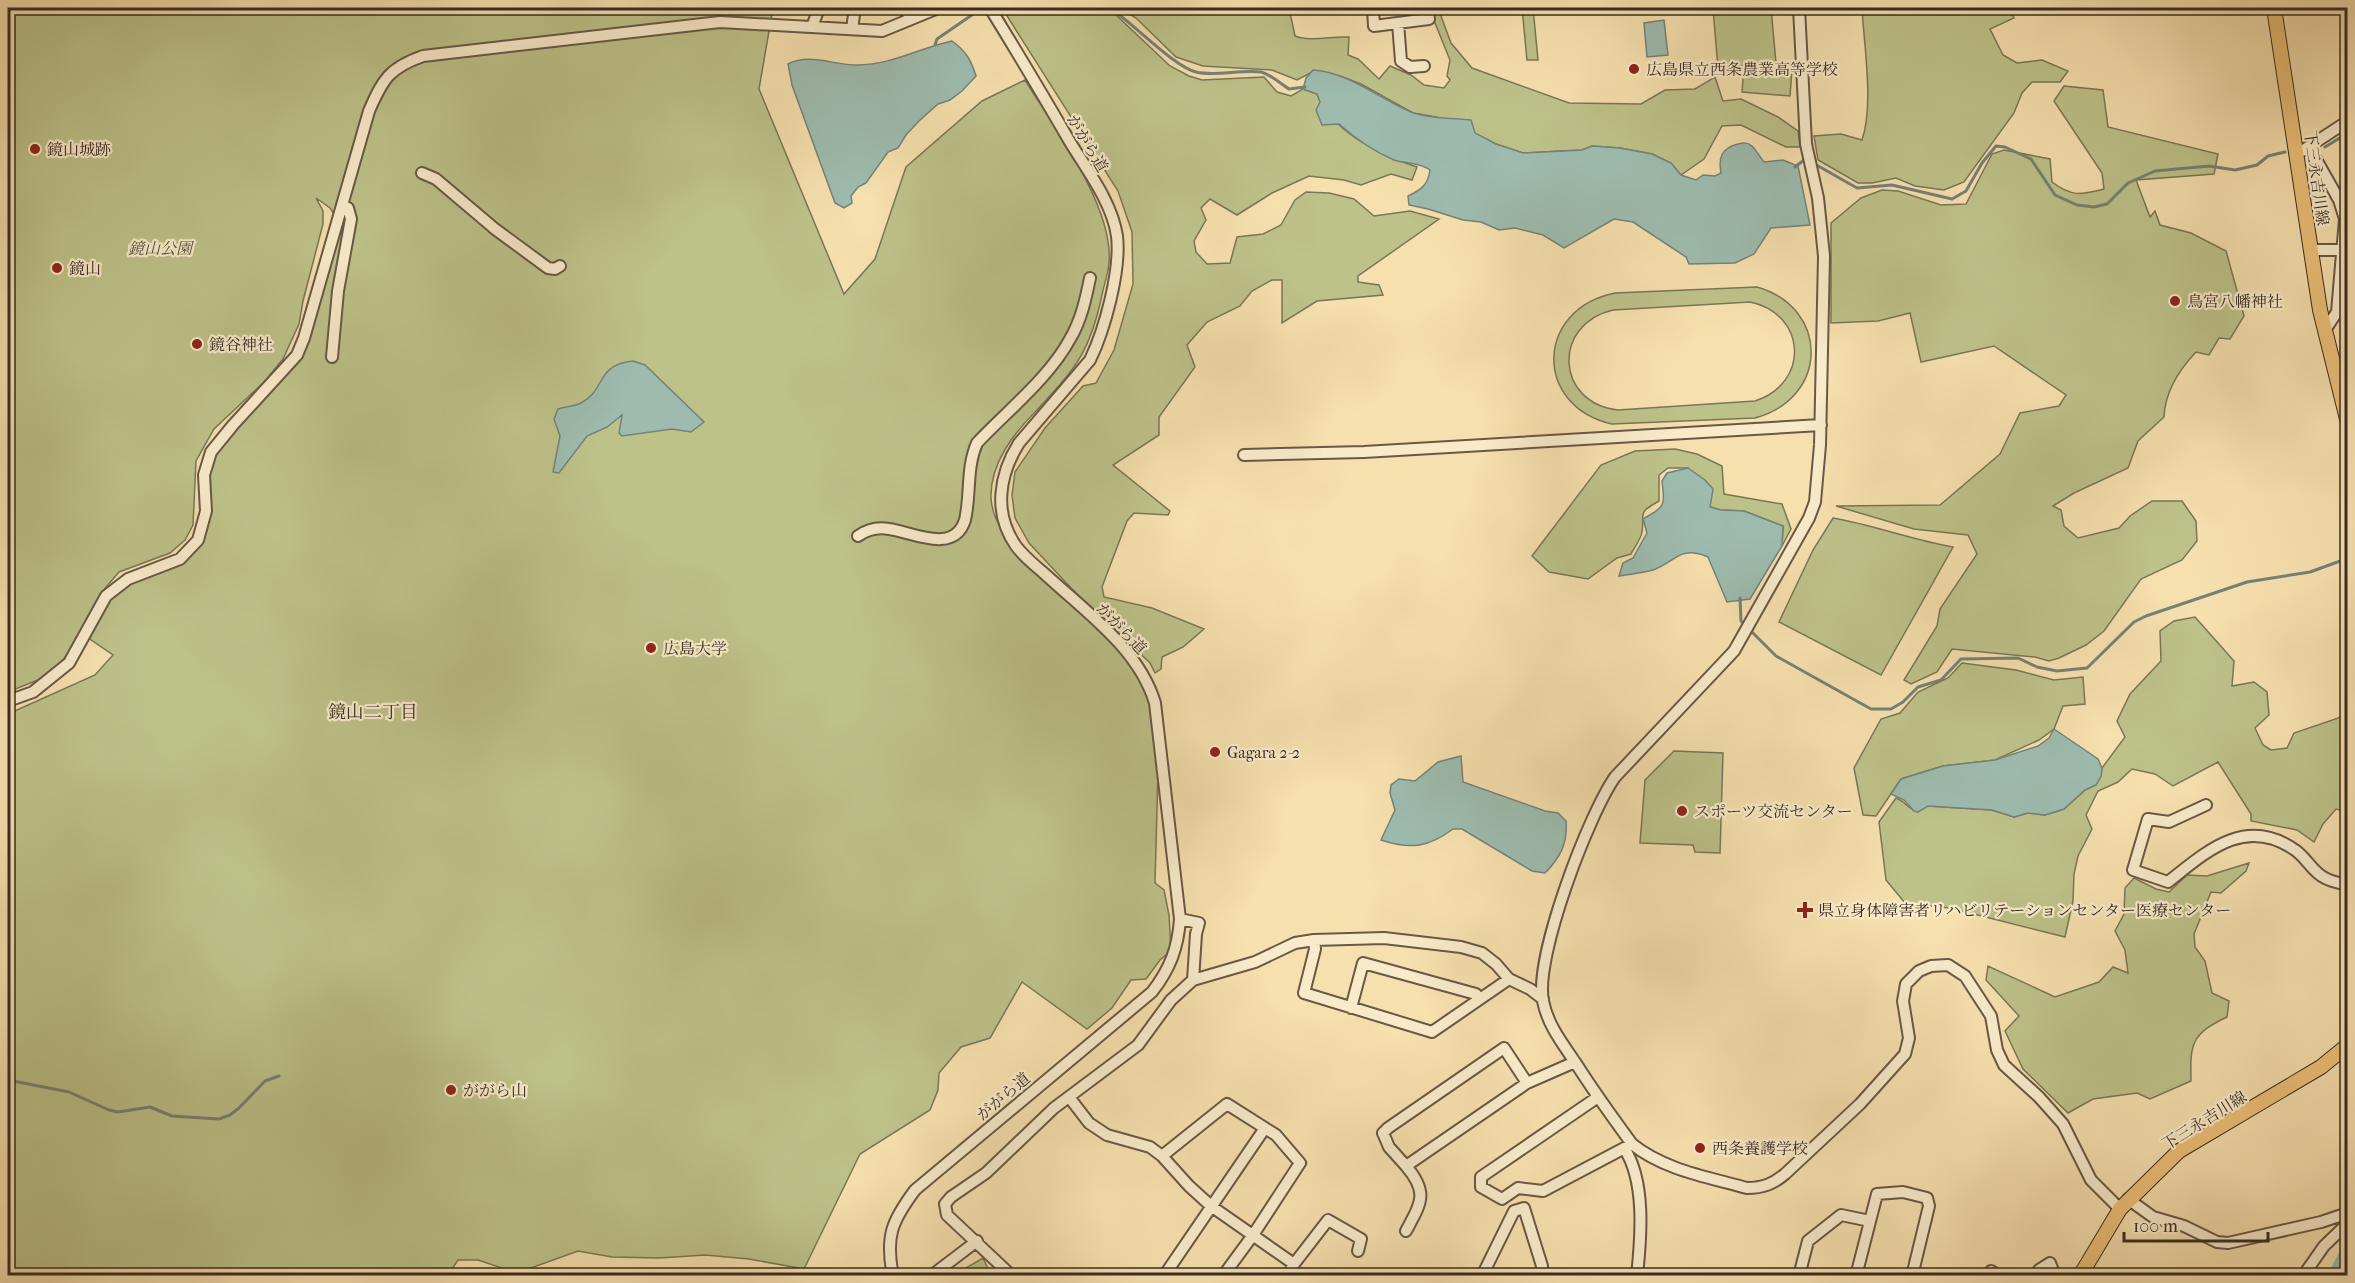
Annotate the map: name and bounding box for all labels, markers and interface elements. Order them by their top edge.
place label: 広島県立西条農業高等学校 [1646,60,1838,79]
marker: 広島県立西条農業高等学校 [1627,62,1641,76]
street label: ががら道 [1063,111,1112,176]
street label: 下三永吉川線 [2300,129,2333,227]
place label: 鏡山城跡 [47,140,111,159]
marker: 鏡山城跡 [28,142,42,156]
park label: 鏡山公園 [128,239,195,258]
place label: 鏡山 [69,259,101,278]
marker: 鏡山 [50,261,64,275]
place label: 鳥宮八幡神社 [2187,292,2283,311]
marker: 鳥宮八幡神社 [2168,294,2182,308]
place label: 鏡谷神社 [209,335,273,354]
marker: 鏡谷神社 [190,337,204,351]
street label: ががら道 [1093,599,1151,658]
place label: 広島大学 [663,639,727,658]
marker: 広島大学 [644,641,658,655]
district label: 鏡山二丁目 [328,702,418,723]
place label: Gagara 2-2 [1227,743,1300,762]
marker: Gagara 2-2 [1208,745,1222,759]
place label: スポーツ交流センター [1694,802,1853,821]
marker: スポーツ交流センター [1675,804,1689,818]
marker: 県立身体障害者リハビリテーションセンター医療センター [1796,901,1814,919]
place label: 県立身体障害者リハビリテーションセンター医療センター [1818,901,2231,920]
street label: ががら道 [973,1069,1034,1124]
place label: ががら山 [463,1081,527,1100]
marker: ががら山 [444,1083,458,1097]
street label: 下三永吉川線 [2159,1087,2250,1154]
place label: 西条養護学校 [1712,1139,1808,1158]
marker: 西条養護学校 [1693,1141,1707,1155]
scale bar [2124,1205,2268,1243]
text: 100 m [2133,1216,2178,1237]

